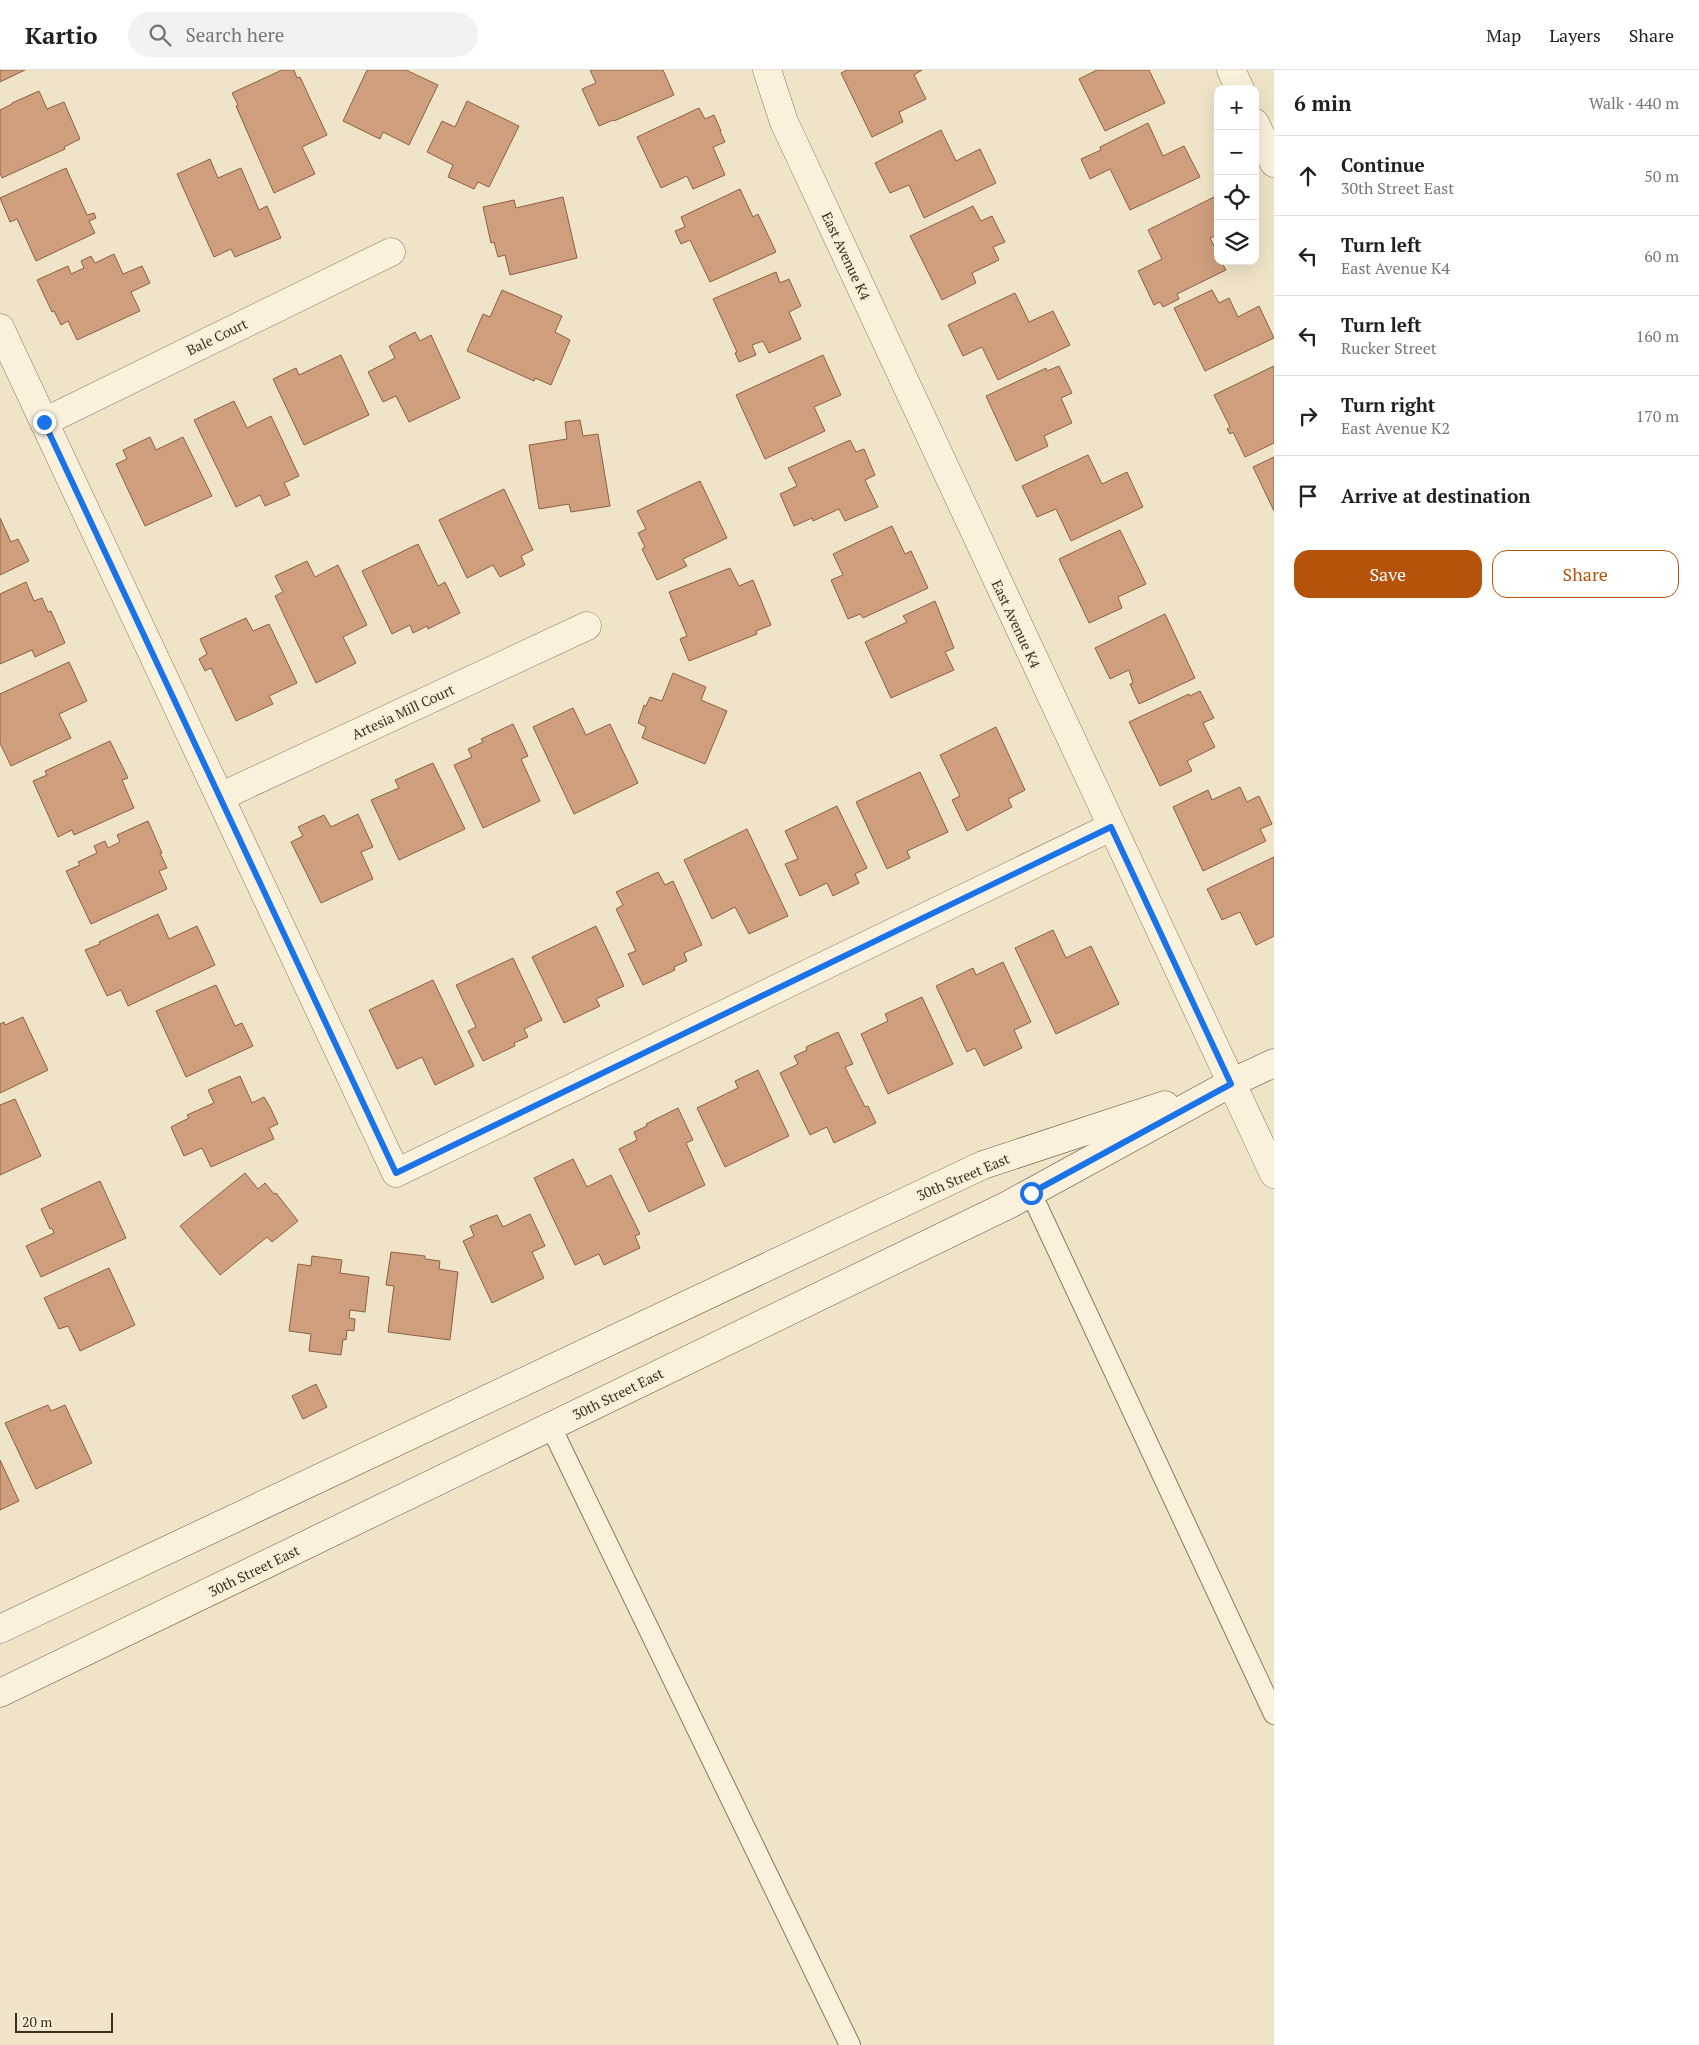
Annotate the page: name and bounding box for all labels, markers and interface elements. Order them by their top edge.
search box [128,12,478,57]
text: Kartio [25,19,98,51]
icon: search [146,21,174,49]
text: Search here [186,22,284,47]
text: Map [1486,23,1521,47]
text: Layers [1549,23,1601,47]
text: Share [1629,23,1674,47]
map controls [1214,85,1259,265]
button: + [1214,85,1259,130]
text: 6 min [1294,89,1351,117]
text: Walk · 440 m [1589,92,1679,114]
button: − [1214,130,1259,175]
text: Continue [1341,152,1425,177]
icon: ahead [1294,162,1322,190]
text: 50 m [1644,165,1679,187]
button: locate [1214,175,1259,220]
text: 30th Street East [1341,177,1454,199]
street label: East Avenue K4 [818,209,875,303]
button: layers [1214,220,1259,265]
text: Turn left [1341,232,1422,257]
icon: left [1294,242,1322,270]
text: 60 m [1644,245,1679,267]
text: East Avenue K4 [1341,257,1450,279]
text: Turn left [1341,312,1422,337]
street label: Bale Court [183,313,251,359]
icon: left [1294,322,1322,350]
text: 160 m [1636,325,1679,347]
text: Rucker Street [1341,337,1437,359]
text: Turn right [1341,392,1435,417]
icon: right [1294,402,1322,430]
text: 170 m [1636,405,1679,427]
route end [33,411,56,434]
text: East Avenue K2 [1341,417,1450,439]
icon: arrive [1294,482,1322,510]
text: Arrive at destination [1341,483,1530,508]
button: Save [1294,550,1482,598]
button: Share [1492,550,1679,598]
street label: East Avenue K4 [988,577,1045,671]
street label: Artesia Mill Court [348,679,458,744]
street label: 30th Street East [914,1148,1013,1205]
route start [1020,1182,1043,1205]
street label: 30th Street East [569,1363,667,1424]
street label: 30th Street East [205,1540,303,1601]
scale bar [15,2010,112,2033]
text: 20 m [22,2012,52,2031]

